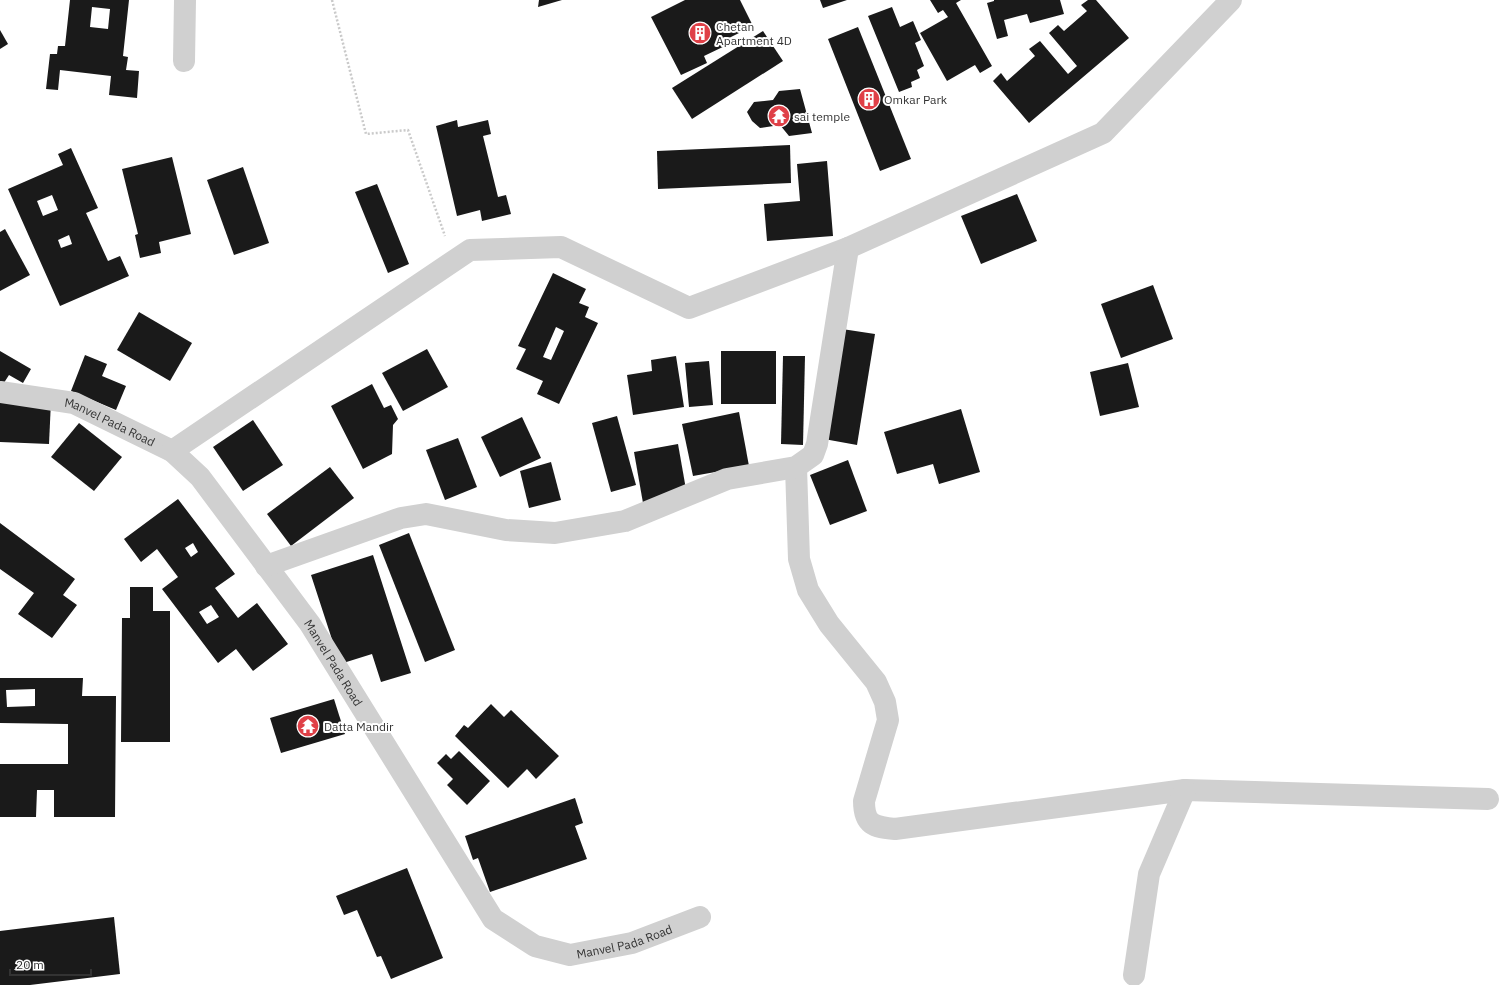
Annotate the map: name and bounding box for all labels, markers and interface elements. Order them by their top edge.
place label: Chetan Apartment 4D [716,19,792,48]
building icon: Chetan Apartment 4D [687,20,713,46]
building icon: Omkar Park [856,86,882,112]
place label: Omkar Park [884,92,948,107]
temple icon: sai temple [766,103,792,129]
place label: sai temple [794,109,851,124]
street label: Manvel Pada Road [64,394,158,449]
street label: Manvel Pada Road [301,616,366,708]
temple icon: Datta Mandir [295,713,321,739]
place label: Datta Mandir [324,719,394,734]
street label: Manvel Pada Road [575,921,674,961]
scale bar [10,951,91,977]
text: 20 m [16,957,44,972]

